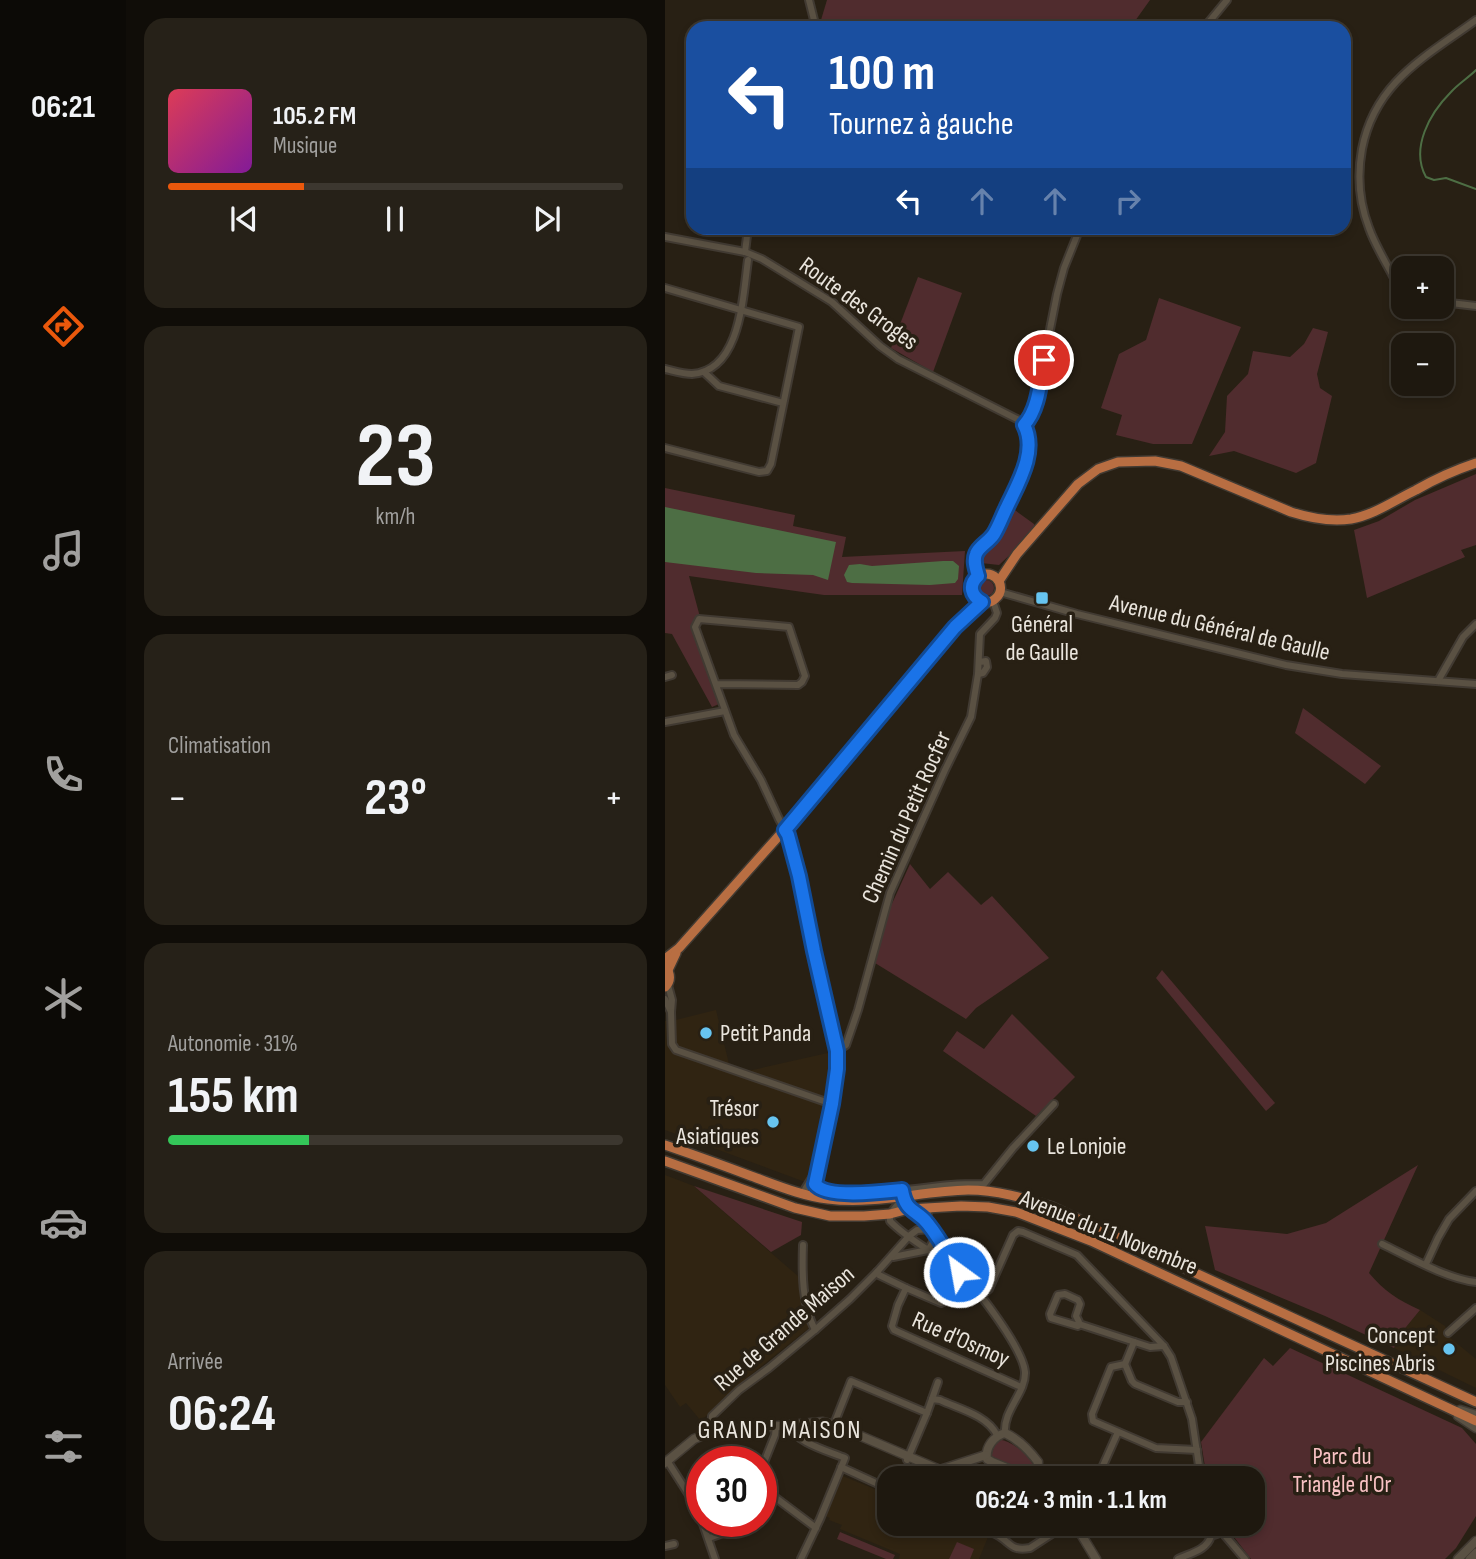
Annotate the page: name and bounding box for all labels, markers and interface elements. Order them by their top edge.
text: 100 m [829,45,935,104]
icon: left [714,49,805,140]
text: 06:21 [31,88,95,127]
text: 105.2 FM [273,101,356,132]
text: Tournez à gauche [829,105,1014,144]
text: Musique [273,132,337,160]
icon: left [890,182,928,220]
icon: ahead [963,182,1001,220]
icon: ahead [1036,182,1074,220]
icon: right [1109,182,1147,220]
icon: previous [225,200,263,238]
icon: pause [376,200,414,238]
icon: next [528,200,566,238]
street label: Route des Groges [794,251,924,356]
map controls [1391,256,1454,396]
button: + [1391,256,1454,319]
icon: directions [39,302,88,351]
pin [1014,330,1074,390]
button: − [1391,333,1454,396]
icon: arrive [1025,341,1063,379]
text: 23 [355,403,436,512]
text: km/h [376,503,415,531]
icon: music [39,526,88,575]
street label: Avenue du Général de Gaulle [1106,588,1333,667]
marker: Général de Gaulle [1034,590,1050,606]
place label: Général de Gaulle [1005,610,1079,667]
street label: Chemin du Petit Rocfer [855,726,957,908]
text: Climatisation [168,732,271,760]
icon: phone [39,750,88,799]
text: 23° [364,767,427,830]
text: − [168,776,187,821]
text: + [604,776,623,821]
icon: climate [39,974,88,1023]
place label: Petit Panda [720,1019,811,1048]
marker: Petit Panda [698,1025,714,1041]
text: Autonomie · 31% [168,1030,298,1058]
text: 155 km [168,1065,299,1128]
place label: Trésor Asiatiques [675,1094,759,1151]
marker: Trésor Asiatiques [765,1114,781,1130]
place label: Le Lonjoie [1047,1132,1126,1161]
marker: Le Lonjoie [1025,1138,1041,1154]
street label: Avenue du 11 Novembre [1015,1183,1202,1281]
icon: car [39,1198,88,1247]
position arrow [922,1235,996,1309]
street label: Rue de Grande Maison [708,1260,860,1397]
street label: Rue d'Osmoy [908,1305,1014,1374]
place label: Concept Piscines Abris [1325,1321,1435,1378]
marker: Concept Piscines Abris [1441,1341,1457,1357]
text: Arrivée [168,1348,223,1376]
text: 06:24 [168,1383,276,1446]
district label: GRAND' MAISON [697,1415,863,1446]
icon: filters [39,1422,88,1471]
park label: Parc du Triangle d'Or [1293,1442,1392,1499]
speed limit sign: 30 [686,1446,777,1537]
text: 06:24 · 3 min · 1.1 km [975,1485,1167,1516]

